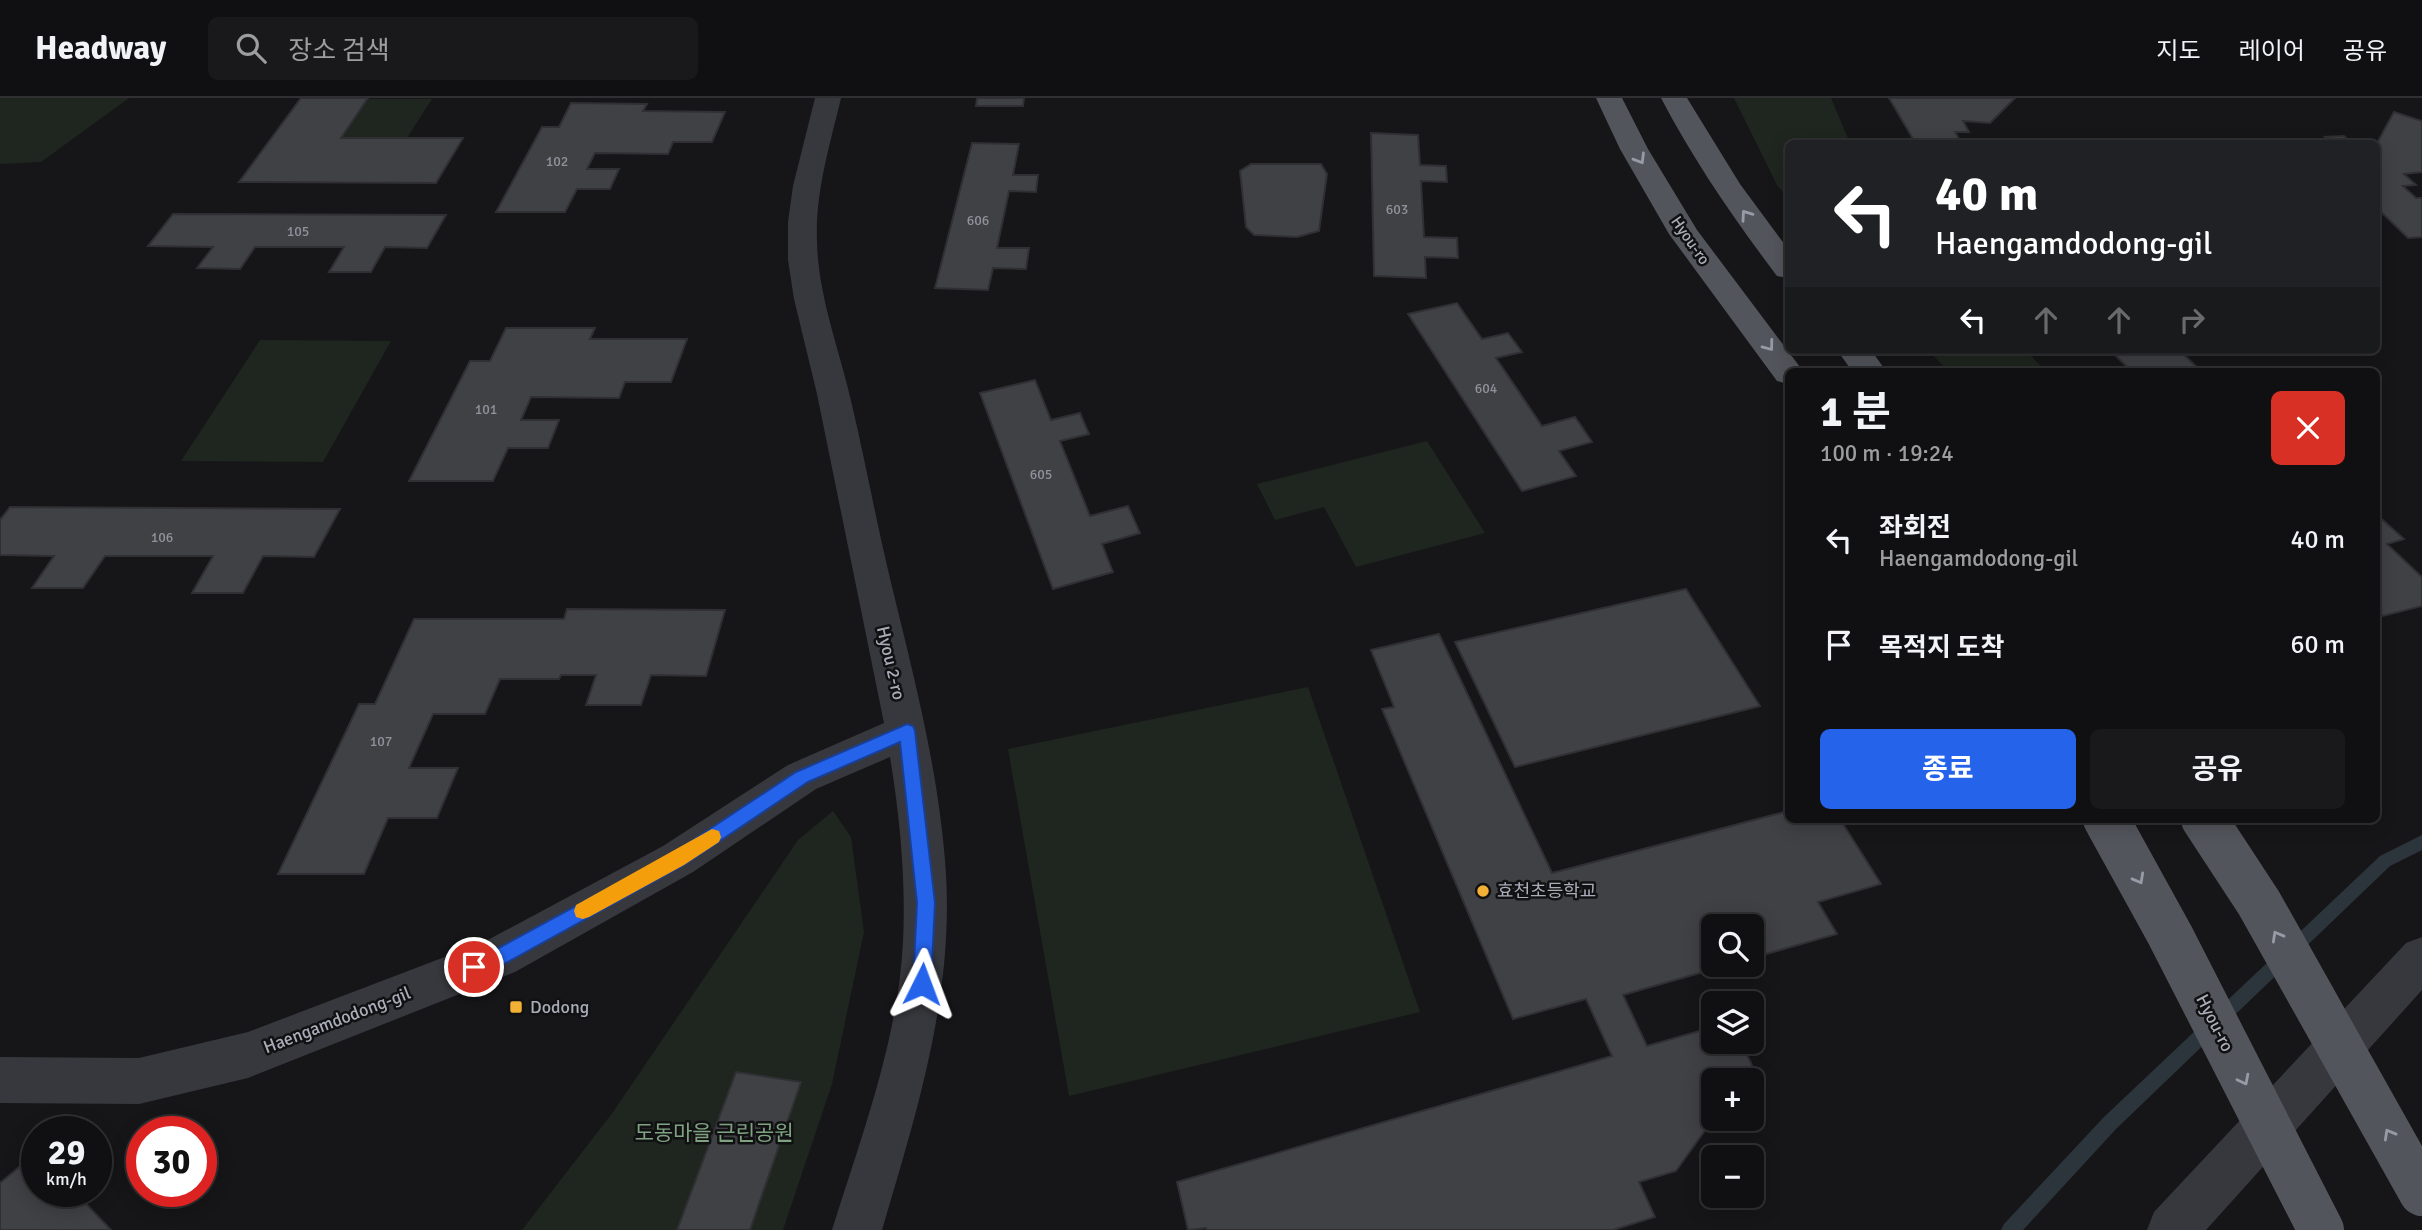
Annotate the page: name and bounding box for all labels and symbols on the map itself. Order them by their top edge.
one-way arrow [1631,151,1644,164]
house number: 102 [546,153,568,170]
house number: 603 [1386,201,1408,218]
one-way arrow [1742,210,1754,223]
house number: 606 [967,212,989,229]
street label: Hyou-ro [1666,212,1714,269]
house number: 105 [287,223,309,240]
one-way arrow [1761,338,1773,351]
house number: 604 [1475,380,1498,397]
house number: 101 [475,401,497,418]
house number: 605 [1030,466,1052,483]
house number: 106 [151,529,173,546]
street label: Hyou 2-ro [872,624,910,702]
house number: 107 [370,733,392,750]
one-way arrow [2131,871,2144,884]
place label: 효천초등학교 [1497,880,1596,902]
marker: 효천초등학교 [1475,883,1491,899]
one-way arrow [2272,930,2285,943]
pin [444,937,504,997]
position arrow [885,947,959,1021]
street label: Haengamdodong-gil [260,982,414,1058]
street label: Hyou-ro [2191,991,2239,1055]
place label: Dodong [530,996,589,1018]
marker: Dodong [508,999,524,1015]
one-way arrow [2236,1073,2250,1085]
speed limit sign: 30 [126,1116,217,1207]
park label: 도동마을 근린공원 [634,1120,794,1146]
one-way arrow [2384,1129,2397,1141]

